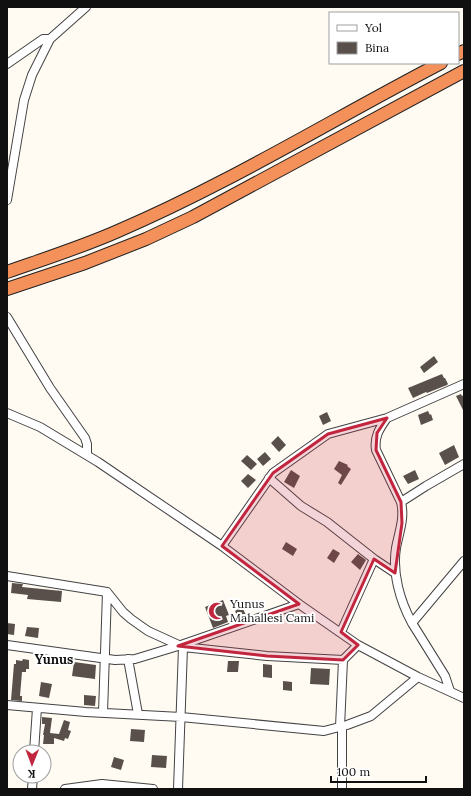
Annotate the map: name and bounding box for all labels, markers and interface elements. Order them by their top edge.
legend [329,12,459,64]
text: Yol [364,20,382,35]
text: Bina [365,40,389,55]
place label: Yunus Mahallesi Cami [229,596,314,625]
mosque icon: Yunus Mahallesi Cami [207,601,227,621]
district label: Yunus [35,651,73,668]
north arrow [12,744,52,784]
scale bar [331,758,426,784]
text: 100 m [337,764,370,779]
text: K [28,767,36,781]

